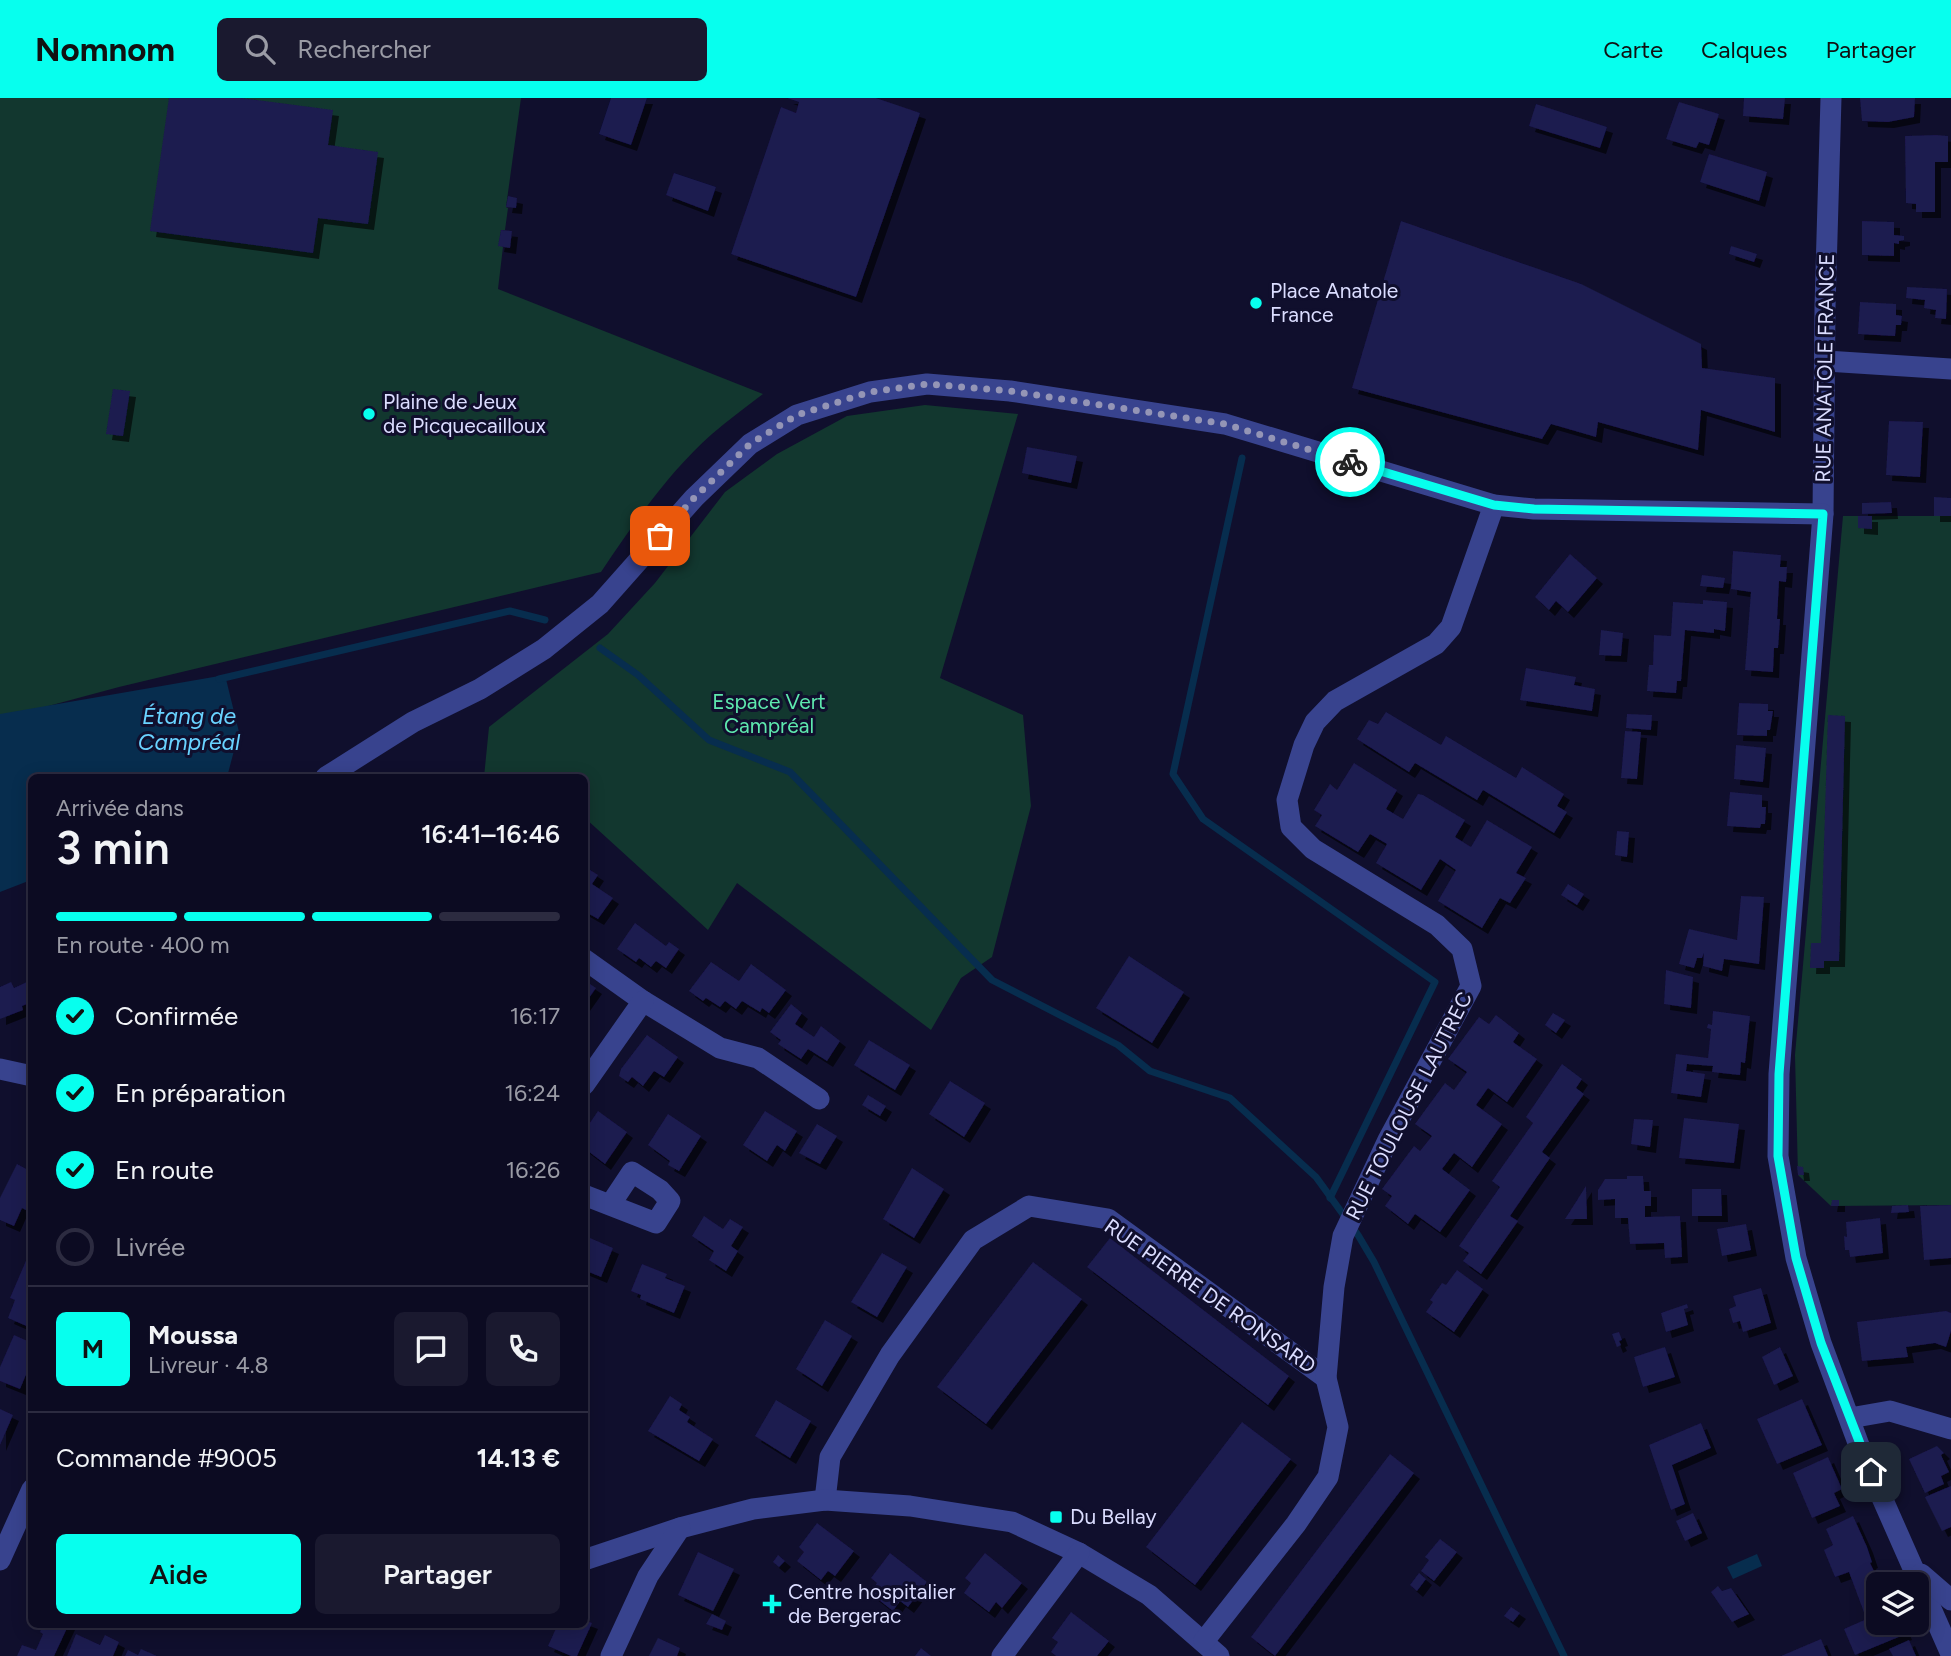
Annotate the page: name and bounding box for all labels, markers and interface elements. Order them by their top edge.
search box [217,18,707,81]
text: Nomnom [35,30,175,69]
icon: search [241,30,279,68]
text: Rechercher [297,33,431,65]
text: Carte [1603,35,1663,64]
text: Calques [1701,35,1787,64]
text: Partager [1825,35,1916,64]
street label: RUE ANATOLE FRANCE [1810,253,1839,483]
place label: Place Anatole France [1270,278,1398,327]
marker: Place Anatole France [1248,295,1264,311]
place label: Plaine de Jeux de Picquecailloux [383,389,546,438]
marker: Plaine de Jeux de Picquecailloux [361,406,377,422]
courier [1315,427,1385,497]
icon: bike [1331,443,1369,481]
pin [630,506,690,566]
icon: bag [641,517,679,555]
park label: Espace Vert Campréal [712,689,826,738]
water label: Étang de Campréal [138,702,241,756]
text: Arrivée dans [56,794,184,822]
text: 16:41–16:46 [421,818,560,850]
text: 3 min [56,820,170,876]
text: En route · 400 m [56,931,230,959]
street label: RUE TOULOUSE LAUTREC [1340,988,1477,1224]
icon: check [56,997,94,1035]
text: Confirmée [115,1000,238,1032]
text: 16:17 [510,1002,560,1030]
icon: check [56,1074,94,1112]
text: En préparation [115,1077,286,1109]
text: 16:24 [505,1079,560,1107]
icon: check [56,1151,94,1189]
text: En route [115,1154,214,1186]
text: 16:26 [506,1156,560,1184]
street label: RUE PIERRE DE RONSARD [1100,1213,1321,1378]
text: Livrée [115,1231,185,1263]
button: chat [394,1312,468,1386]
button: phone [486,1312,560,1386]
text: Moussa [148,1319,238,1351]
text: M [82,1333,104,1365]
text: Livreur · 4.8 [148,1351,269,1379]
text: Commande #9005 [56,1442,277,1474]
text: 14.13 € [476,1442,560,1474]
pin [1841,1442,1901,1502]
icon: home [1852,1453,1890,1491]
place label: Du Bellay [1070,1504,1157,1529]
marker: Du Bellay [1048,1509,1064,1525]
button: Aide [56,1534,301,1614]
button: Partager [315,1534,560,1614]
map controls [1866,1572,1929,1635]
button: layers [1866,1572,1929,1635]
place label: Centre hospitalier de Bergerac [788,1579,956,1628]
marker: Centre hospitalier de Bergerac [762,1594,782,1614]

